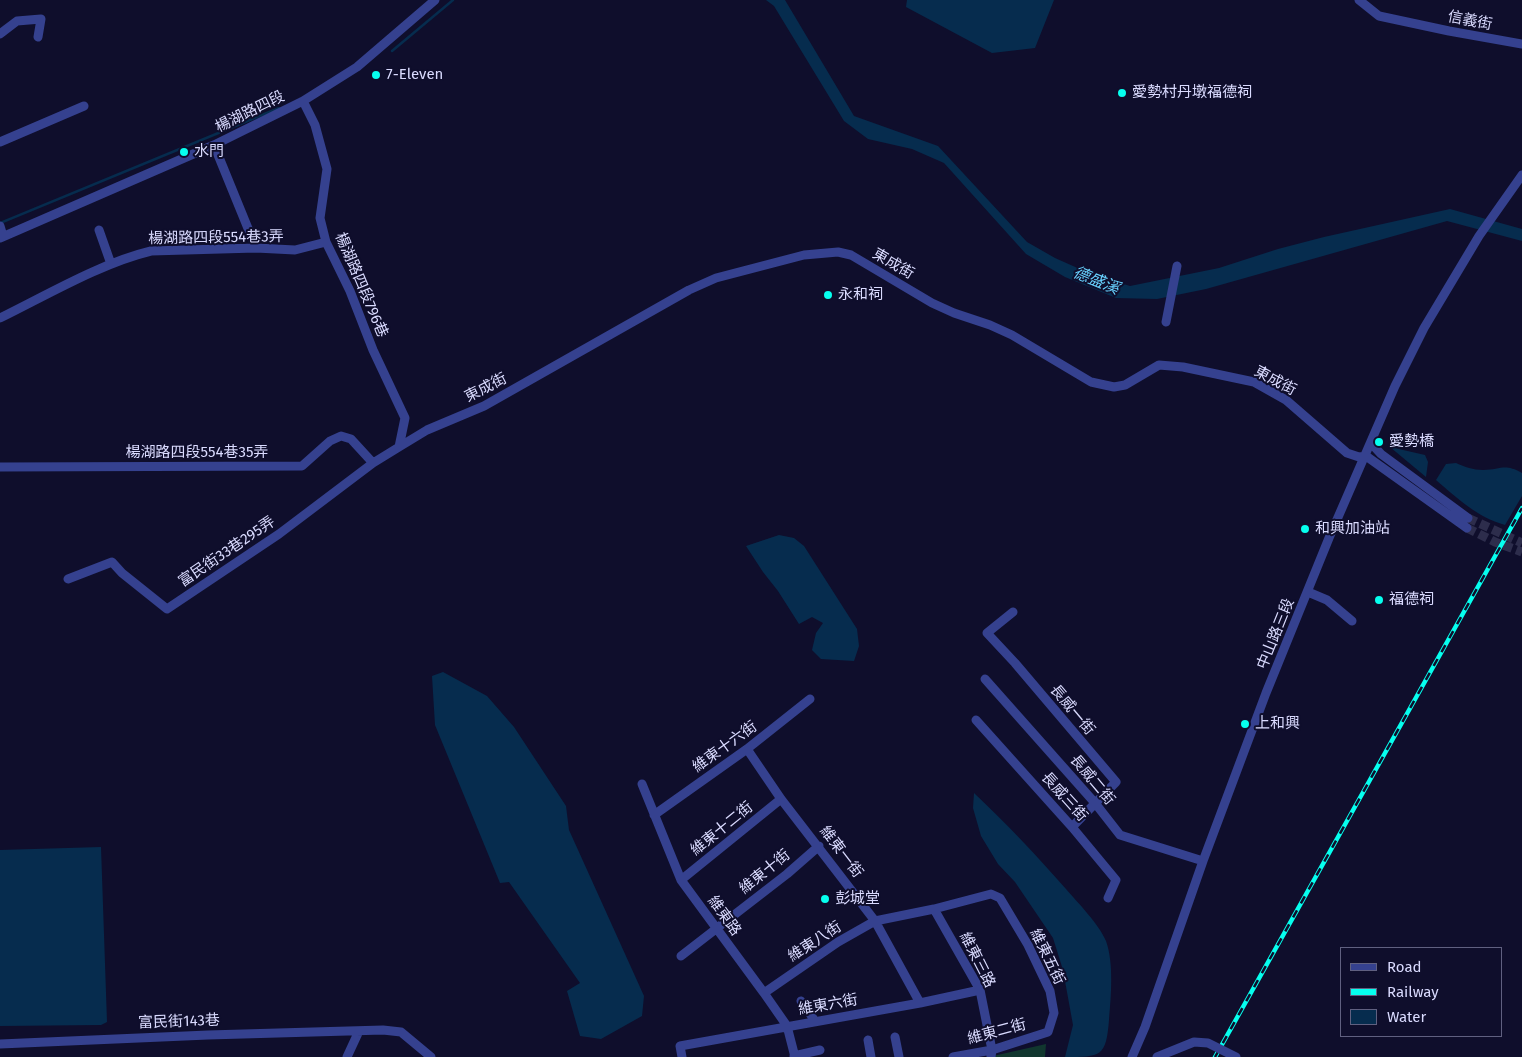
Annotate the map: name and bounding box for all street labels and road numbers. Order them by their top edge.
street label: 信義街 [1446,8,1494,34]
street label: 楊湖路四段 [212,87,288,137]
street label: 楊湖路四段554巷3弄 [148,228,284,248]
street label: 楊湖路四段796巷 [331,230,391,340]
street label: 東成街 [869,245,917,283]
street label: 東成街 [1251,362,1299,400]
street label: 東成街 [462,370,510,406]
street label: 楊湖路四段554巷35弄 [126,444,268,462]
street label: 富民街33巷295弄 [175,513,279,591]
street label: 中山路三段 [1254,596,1298,672]
street label: 長威一街 [1046,681,1098,739]
street label: 維東十六街 [689,718,761,776]
street label: 長威二街 [1066,751,1118,809]
street label: 長威三街 [1037,769,1091,825]
street label: 維東十二街 [687,798,757,860]
street label: 維東一街 [816,823,866,881]
street label: 維東十街 [736,846,794,898]
street label: 維東路 [703,893,745,939]
street label: 維東八街 [785,918,845,966]
street label: 維東五街 [1026,926,1068,988]
street label: 維東三路 [955,929,999,991]
street label: 維東六街 [797,991,859,1019]
street label: 富民街143巷 [138,1012,220,1032]
street label: 維東二街 [966,1016,1028,1048]

